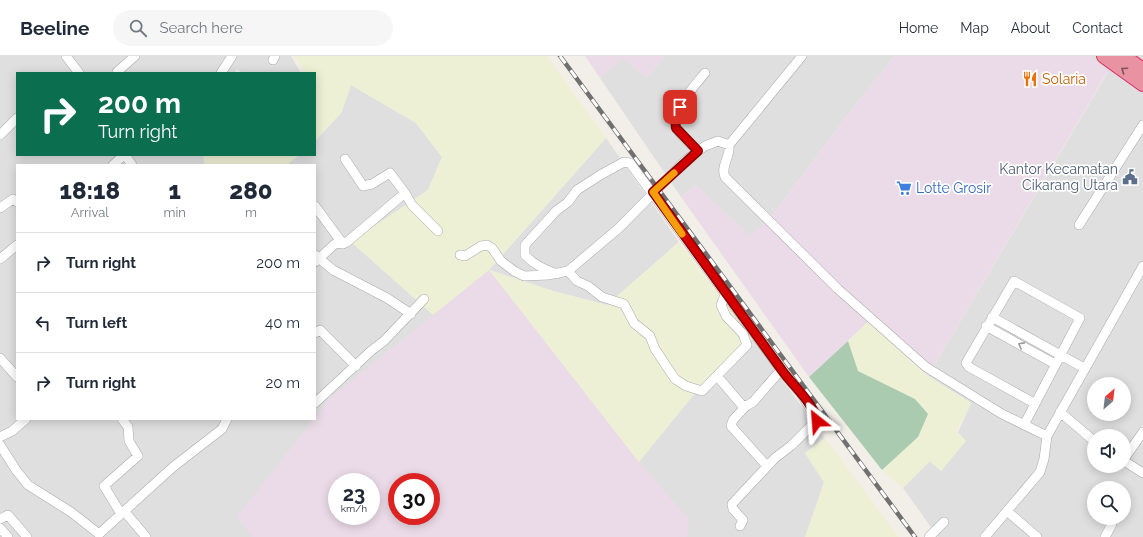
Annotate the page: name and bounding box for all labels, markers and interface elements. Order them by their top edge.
search box [113,10,393,46]
text: Beeline [20,17,89,39]
icon: search [127,17,149,39]
text: Search here [159,19,243,37]
text: Home [899,20,938,36]
text: Map [960,20,989,36]
text: About [1011,20,1050,36]
text: Contact [1072,20,1123,36]
one-way arrow [1121,68,1128,75]
restaurant icon: Solaria [1021,70,1039,88]
place label: Solaria [1042,71,1086,87]
text: 200 m [98,87,181,120]
icon: right [32,88,84,140]
pin [663,90,697,124]
icon: arrive [669,96,691,118]
text: Turn right [98,121,177,142]
place label: Kantor Kecamatan Cikarang Utara [999,161,1118,193]
public building icon: Kantor Kecamatan Cikarang Utara [1121,168,1139,186]
text: 18:18 [59,176,120,205]
text: 1 [168,176,181,205]
text: 280 [229,176,273,205]
supermarket icon: Lotte Grosir [895,179,913,197]
place label: Lotte Grosir [916,180,991,196]
text: Arrival [71,205,109,220]
text: min [163,205,186,220]
text: m [245,205,257,220]
icon: right [32,252,54,274]
text: Turn right [66,254,136,272]
text: 200 m [256,254,300,272]
icon: left [32,312,54,334]
text: Turn left [66,314,127,332]
text: 40 m [265,314,300,332]
one-way arrow [1018,343,1025,350]
icon: right [32,372,54,394]
text: Turn right [66,374,136,392]
text: 20 m [265,374,300,392]
north arrow [1087,377,1131,421]
map controls [1087,377,1131,525]
position arrow [796,400,838,442]
button: sound [1087,429,1131,473]
speed limit sign: 30 [388,473,440,525]
button: search [1087,481,1131,525]
text: 23 [343,482,365,506]
text: km/h [341,503,367,514]

